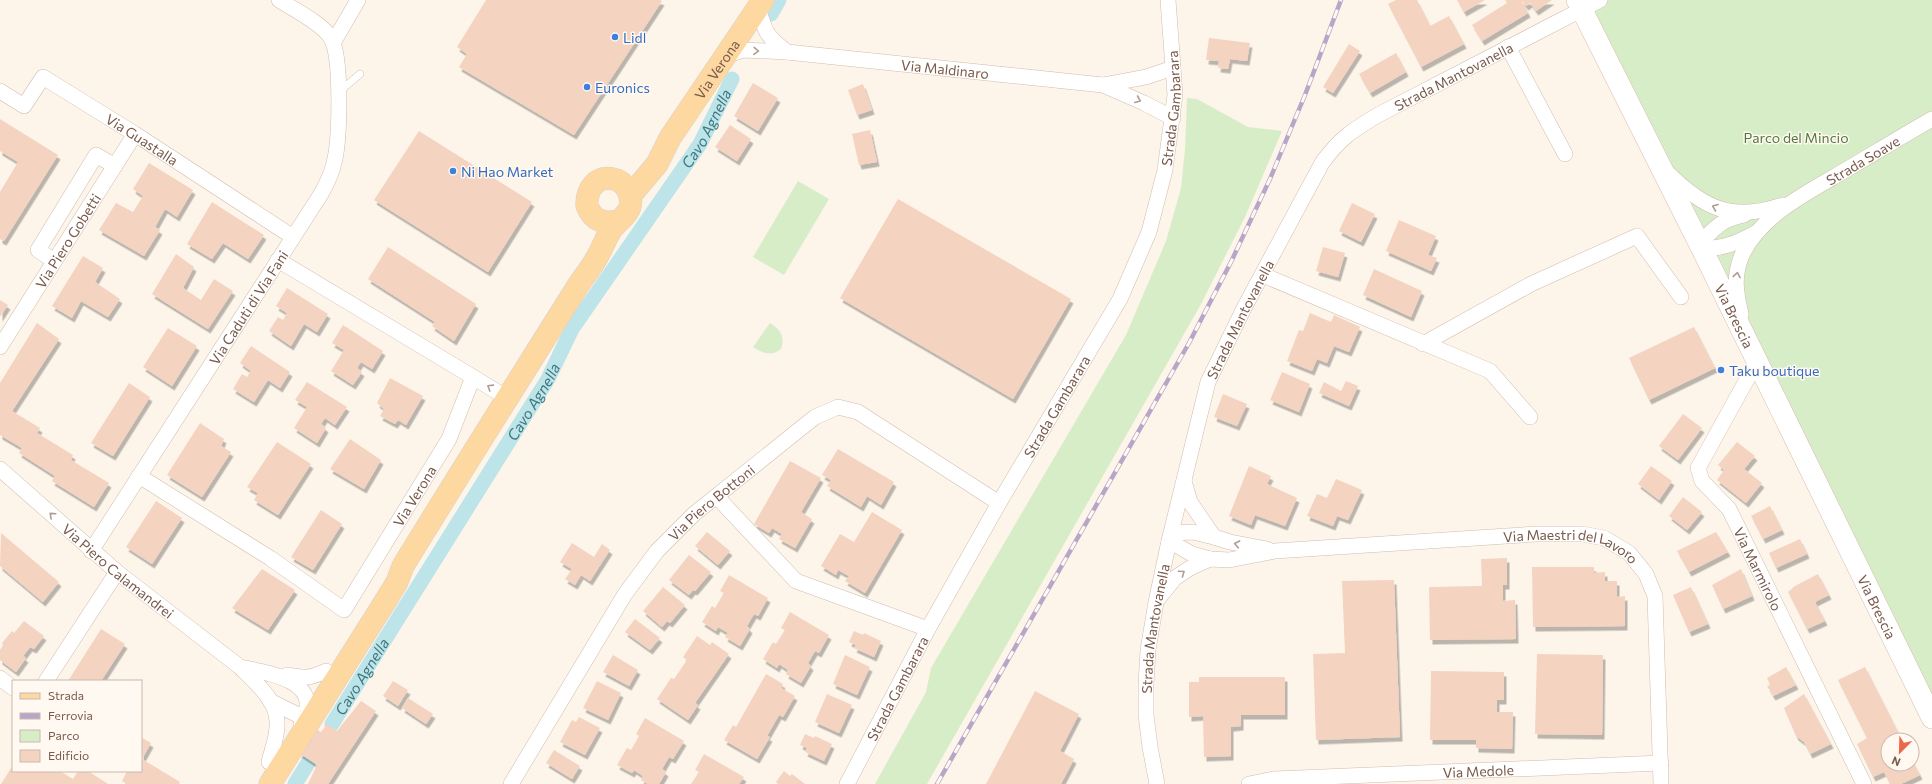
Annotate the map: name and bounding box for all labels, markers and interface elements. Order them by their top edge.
place label: Lidl [623,29,646,46]
marker: Lidl [610,32,620,42]
street label: Via Verona [690,36,743,102]
street label: Strada Mantovanella [1391,38,1516,114]
one-way arrow [753,47,759,55]
street label: Strada Gambarara [1157,50,1184,167]
street label: Via Maldinaro [900,55,990,82]
place label: Euronics [595,79,650,96]
marker: Euronics [582,82,592,92]
water label: Cavo Agnella [677,86,735,171]
one-way arrow [1135,96,1142,104]
street label: Via Guastalla [103,110,182,168]
park label: Parco del Mincio [1743,129,1849,146]
street label: Strada Soave [1823,131,1902,188]
place label: Ni Hao Market [461,163,553,180]
marker: Ni Hao Market [448,166,458,176]
street label: Via Piero Gobetti [31,190,104,291]
one-way arrow [1711,204,1719,212]
street label: Via Caduti di Via Fani [205,247,291,368]
street label: Strada Mantovanella [1202,257,1277,382]
one-way arrow [1732,272,1741,278]
street label: Via Brescia [1712,281,1758,351]
street label: Strada Gambarara [1020,352,1093,460]
water label: Cavo Agnella [503,360,563,444]
place label: Taku boutique [1729,362,1819,379]
marker: Taku boutique [1716,365,1726,375]
one-way arrow [487,385,494,392]
street label: Via Piero Bottoni [664,461,758,544]
street label: Via Verona [389,462,439,529]
one-way arrow [49,513,56,520]
street label: Via Piero Calamandrei [59,520,177,621]
street label: Via Marmirolo [1731,524,1786,613]
street label: Via Maestri del Lavoro [1502,525,1642,567]
one-way arrow [1234,540,1240,548]
street label: Strada Mantovanella [1137,562,1172,694]
one-way arrow [1178,571,1185,578]
street label: Via Brescia [1855,572,1900,642]
street label: Strada Gambarara [863,633,931,743]
water label: Cavo Agnella [331,635,393,718]
legend [12,680,142,772]
text: Strada [48,688,84,702]
text: Ferrovia [48,708,93,722]
text: Parco [48,728,80,742]
north arrow [1880,732,1920,772]
text: Edificio [48,748,89,762]
text: N [1890,754,1902,769]
street label: Via Medole [1442,761,1514,781]

